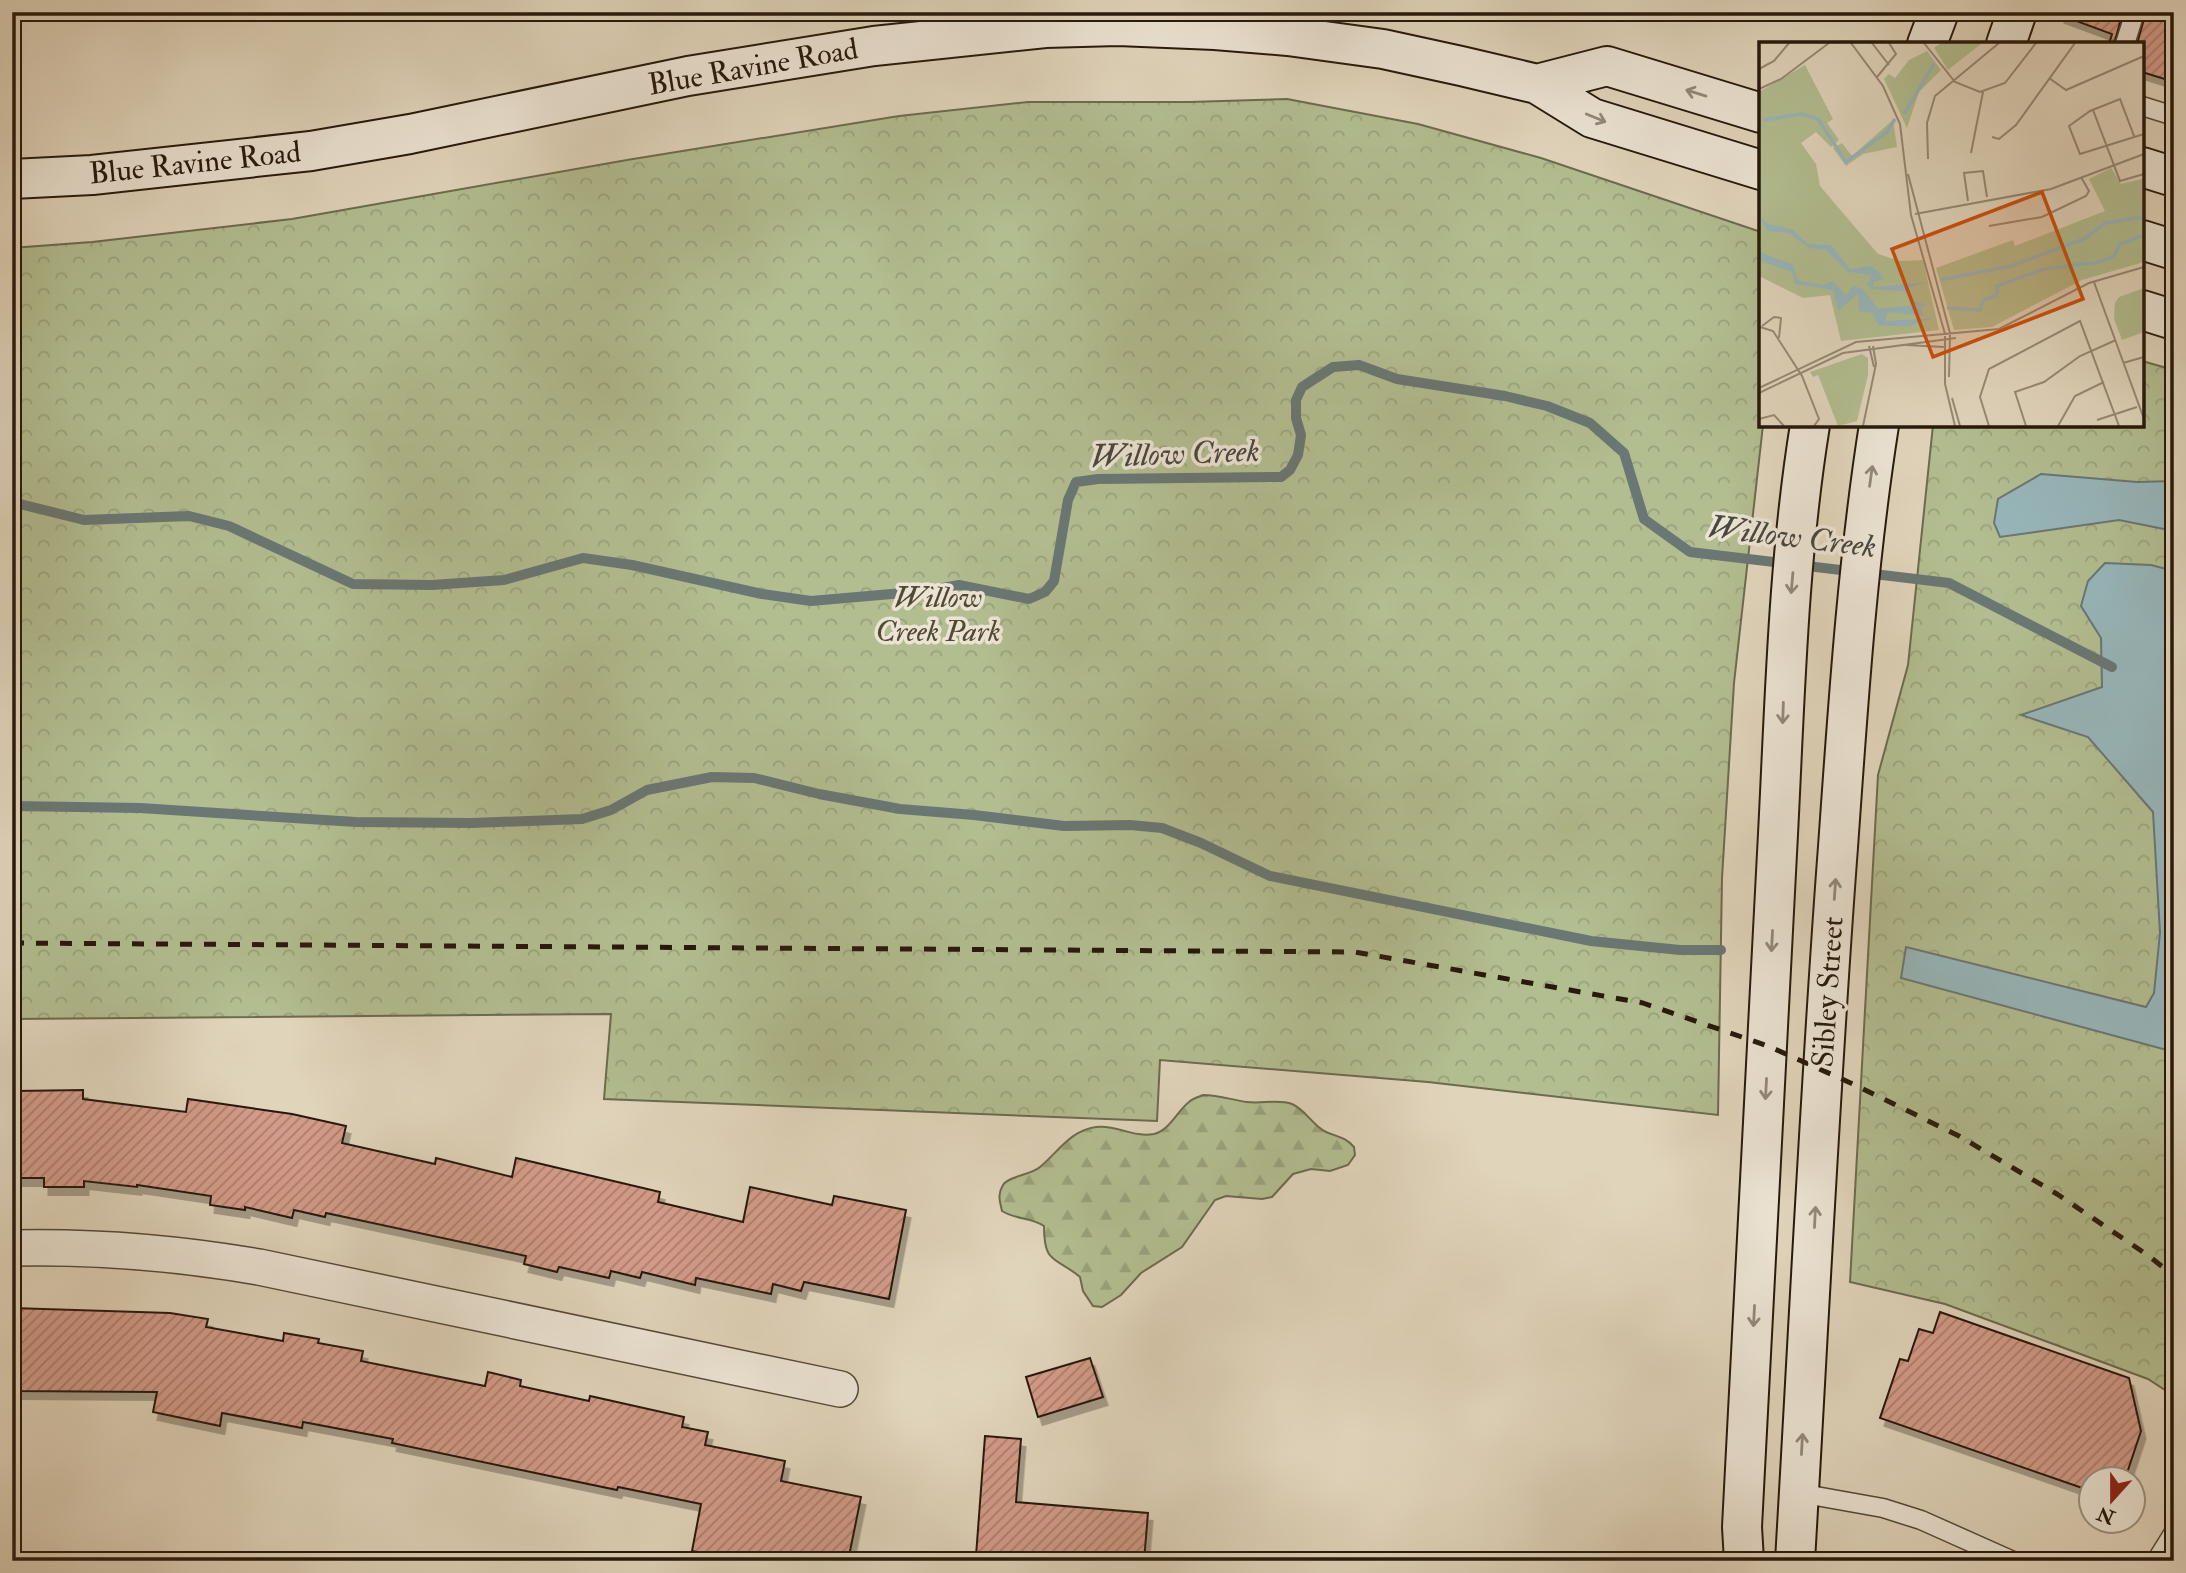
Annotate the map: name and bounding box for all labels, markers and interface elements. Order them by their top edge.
street label: Blue Ravine Road [645,30,861,104]
inset map [1759,42,2144,427]
one-way arrow [1685,86,1707,99]
one-way arrow [1585,113,1606,126]
street label: Blue Ravine Road [87,133,303,193]
water label: Willow Creek [1090,431,1260,477]
one-way arrow [1865,465,1878,488]
water label: Willow Creek [1706,507,1878,567]
one-way arrow [1785,571,1798,594]
park label: Willow Creek Park [875,579,1001,650]
one-way arrow [1777,702,1790,725]
one-way arrow [1829,878,1842,901]
street label: Sibley Street [1804,915,1852,1069]
one-way arrow [1765,929,1778,951]
one-way arrow [1759,1077,1772,1100]
one-way arrow [1808,1205,1821,1228]
one-way arrow [1747,1304,1760,1327]
one-way arrow [1796,1432,1809,1455]
north arrow [2078,1464,2148,1534]
text: N [2093,1500,2119,1530]

